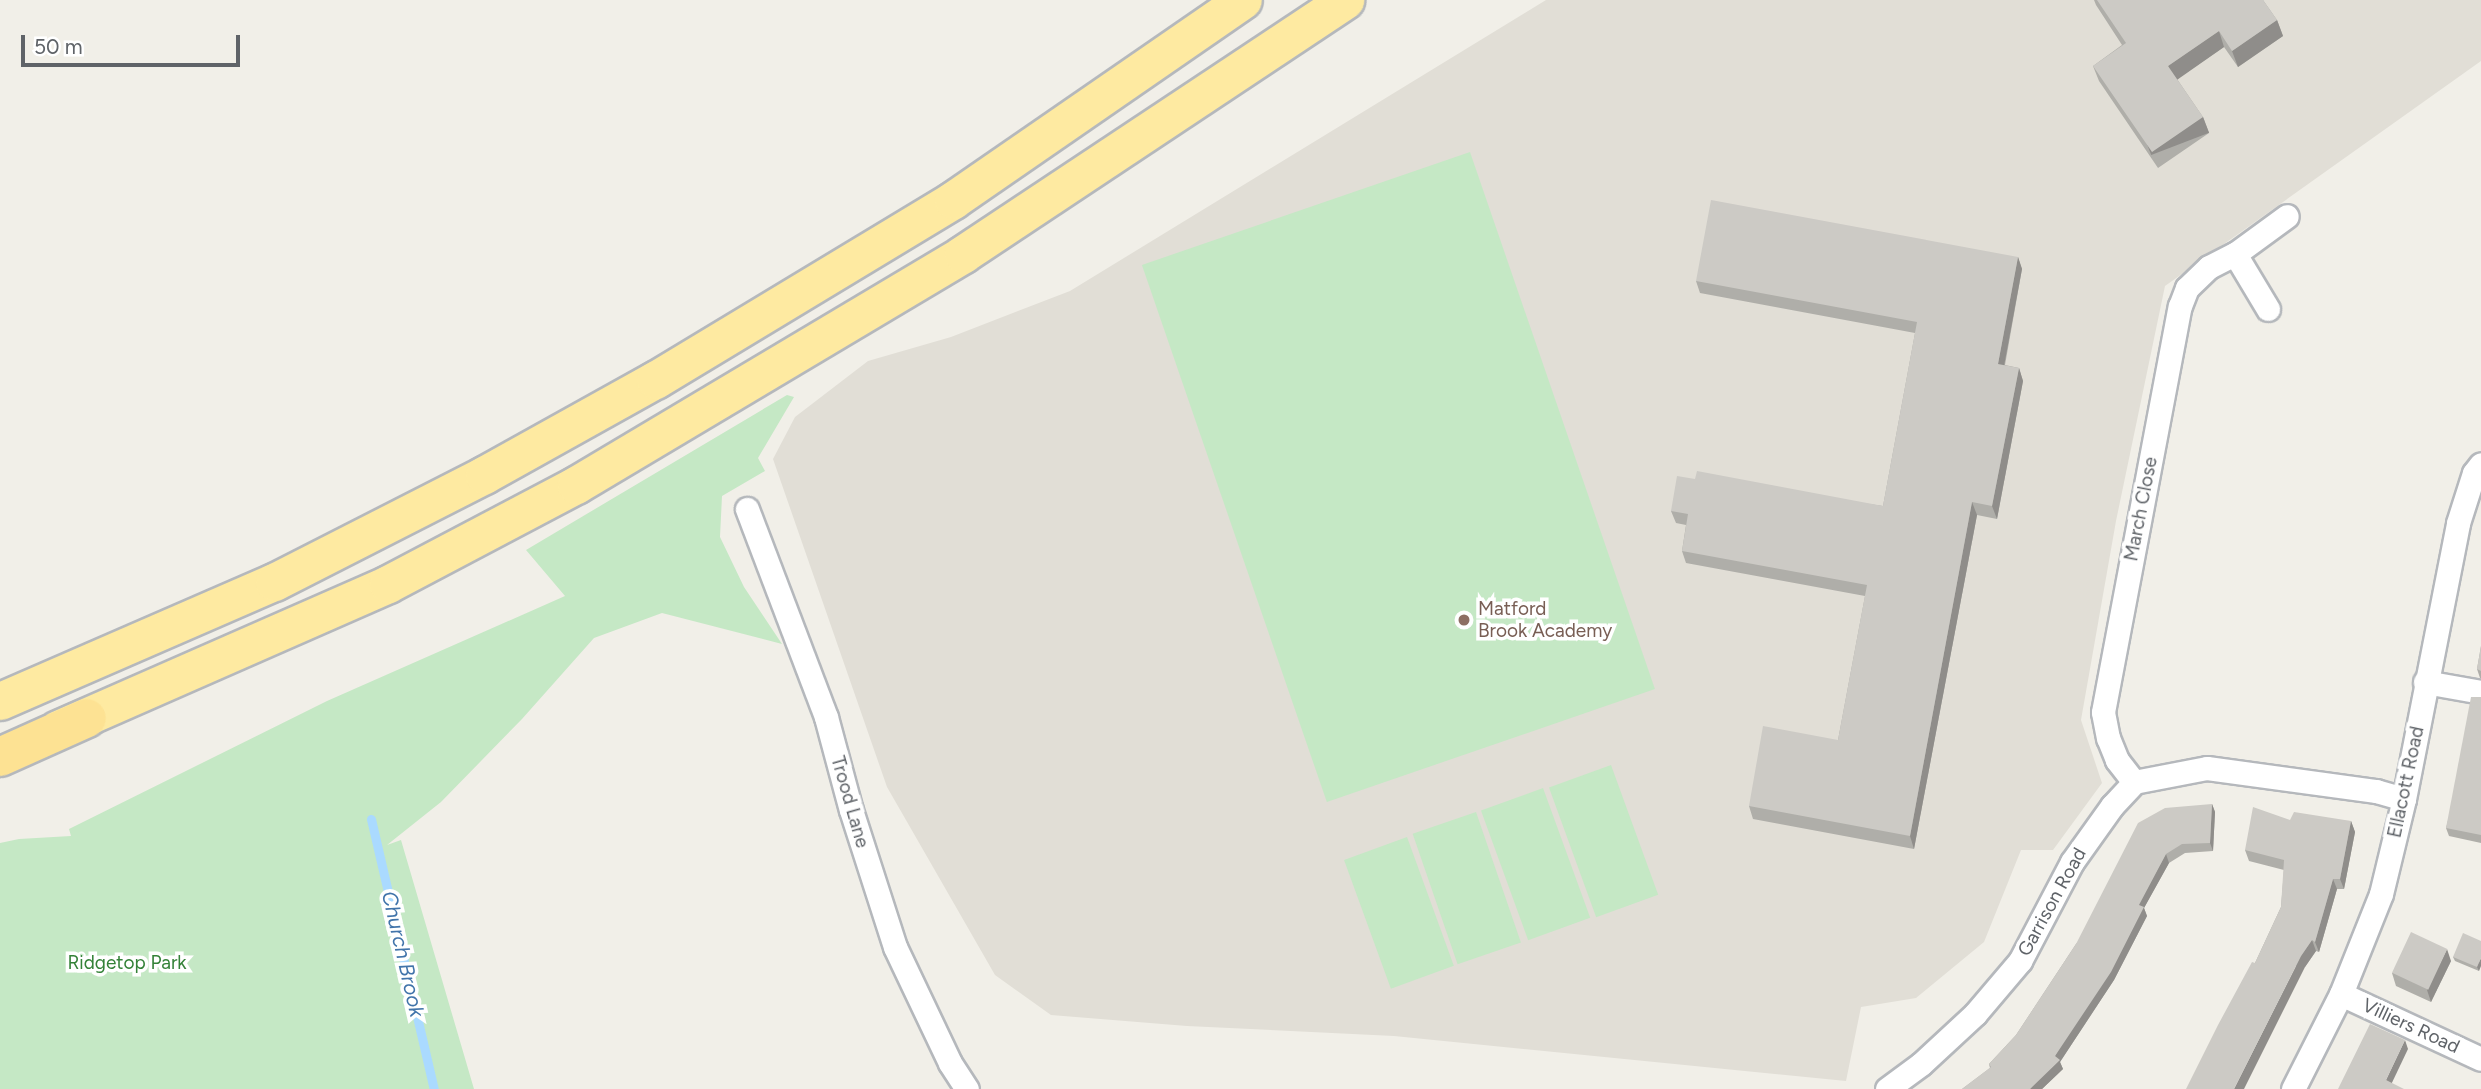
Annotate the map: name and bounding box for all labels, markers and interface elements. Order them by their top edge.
scale bar [24,21,243,65]
text: 50 m [34,34,83,59]
street label: March Close [2120,455,2162,563]
place label: Matford Brook Academy [1478,598,1612,642]
marker: Matford Brook Academy [1456,612,1472,628]
street label: Ellacott Road [2383,724,2429,840]
street label: Trood Lane [826,753,874,851]
street label: Garrison Road [2013,844,2091,960]
water label: Church Brook [376,889,430,1019]
park label: Ridgetop Park [67,952,187,974]
street label: Villiers Road [2359,994,2463,1058]

